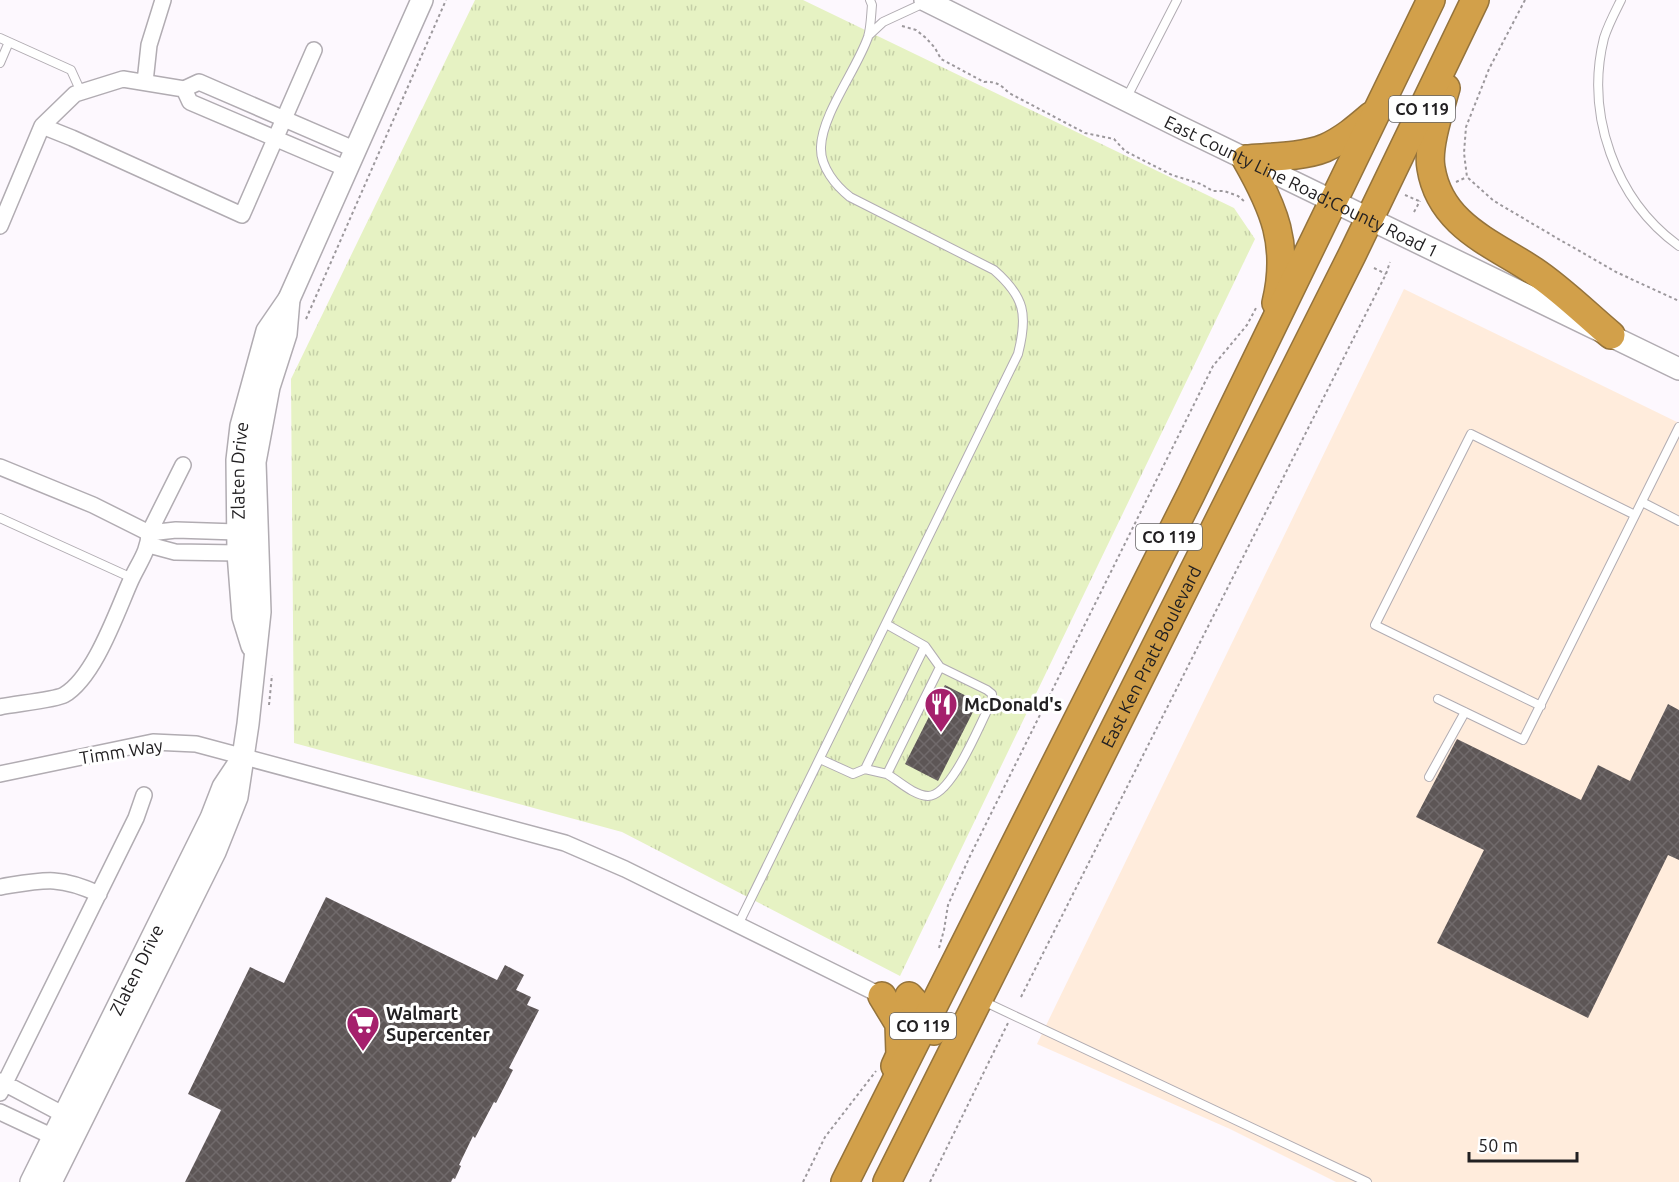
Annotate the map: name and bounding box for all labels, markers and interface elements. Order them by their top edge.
road number: CO 119 [1389,96,1455,122]
street label: East County Line Road;County Road 1 [1161,111,1442,261]
street label: Zlaten Drive [227,421,251,520]
road number: CO 119 [1136,524,1202,550]
street label: East Ken Pratt Boulevard [1097,562,1205,751]
restaurant icon: McDonald's [923,686,959,733]
place label: McDonald's [964,694,1062,714]
street label: Timm Way [78,734,164,767]
street label: Zlaten Drive [105,921,167,1018]
place label: Walmart Supercenter [386,1003,490,1044]
supermarket icon: Walmart Supercenter [345,1005,381,1052]
road number: CO 119 [890,1013,956,1039]
scale bar [1469,1125,1577,1163]
text: 50 m [1478,1135,1518,1155]

